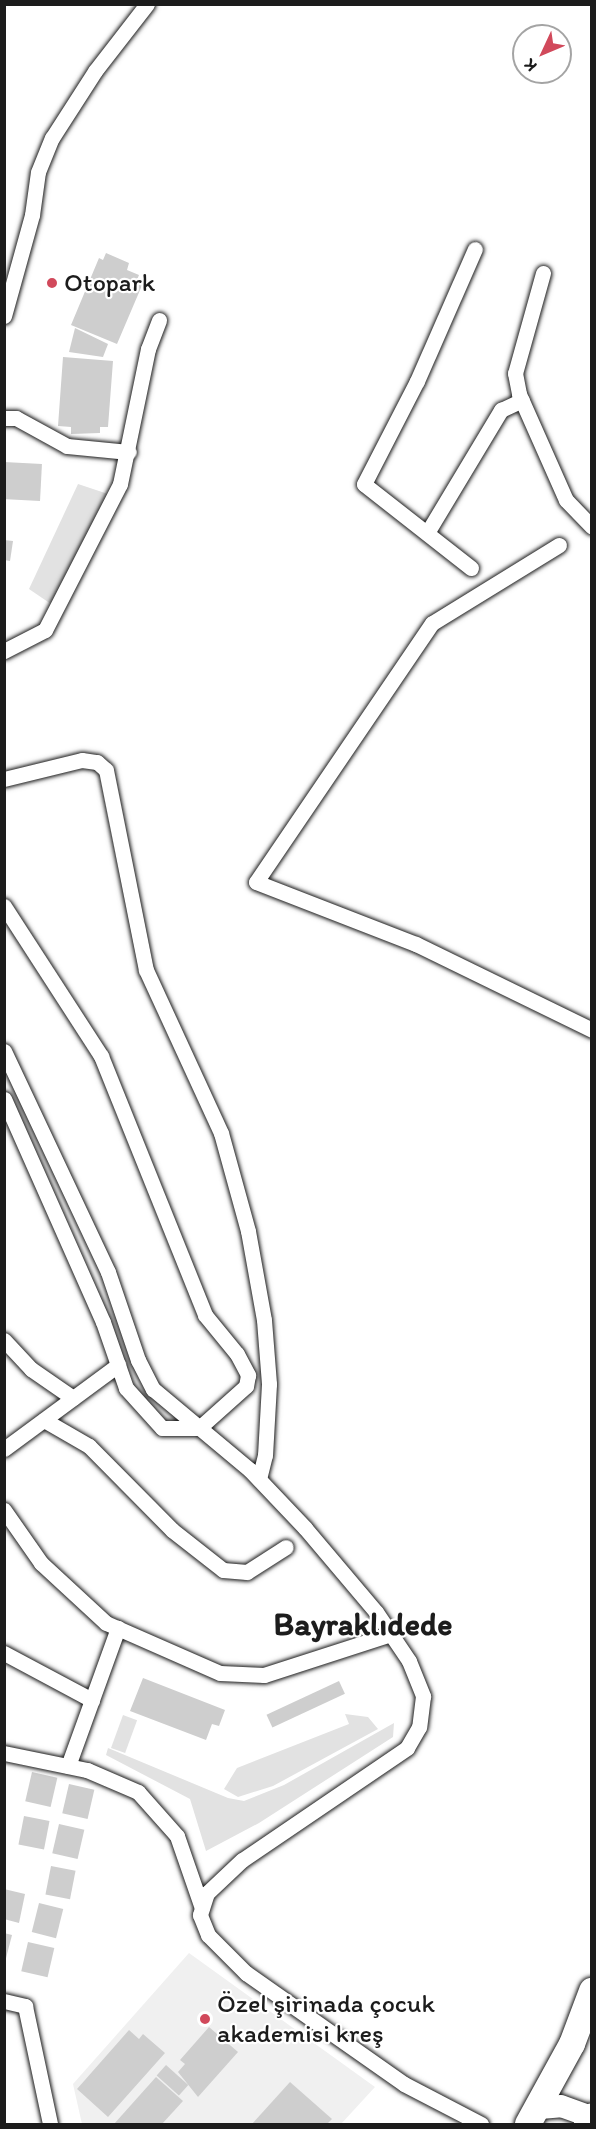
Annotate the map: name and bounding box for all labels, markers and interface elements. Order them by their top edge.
north arrow [512,24,572,84]
text: K [520,55,541,76]
place label: Otopark [64,267,155,299]
marker: Otopark [45,276,59,290]
district label: Bayraklıdede [274,1605,452,1643]
place label: Özel şirinada çocuk akademisi kreş [217,1988,435,2050]
marker: Özel şirinada çocuk akademisi kreş [198,2012,212,2026]

